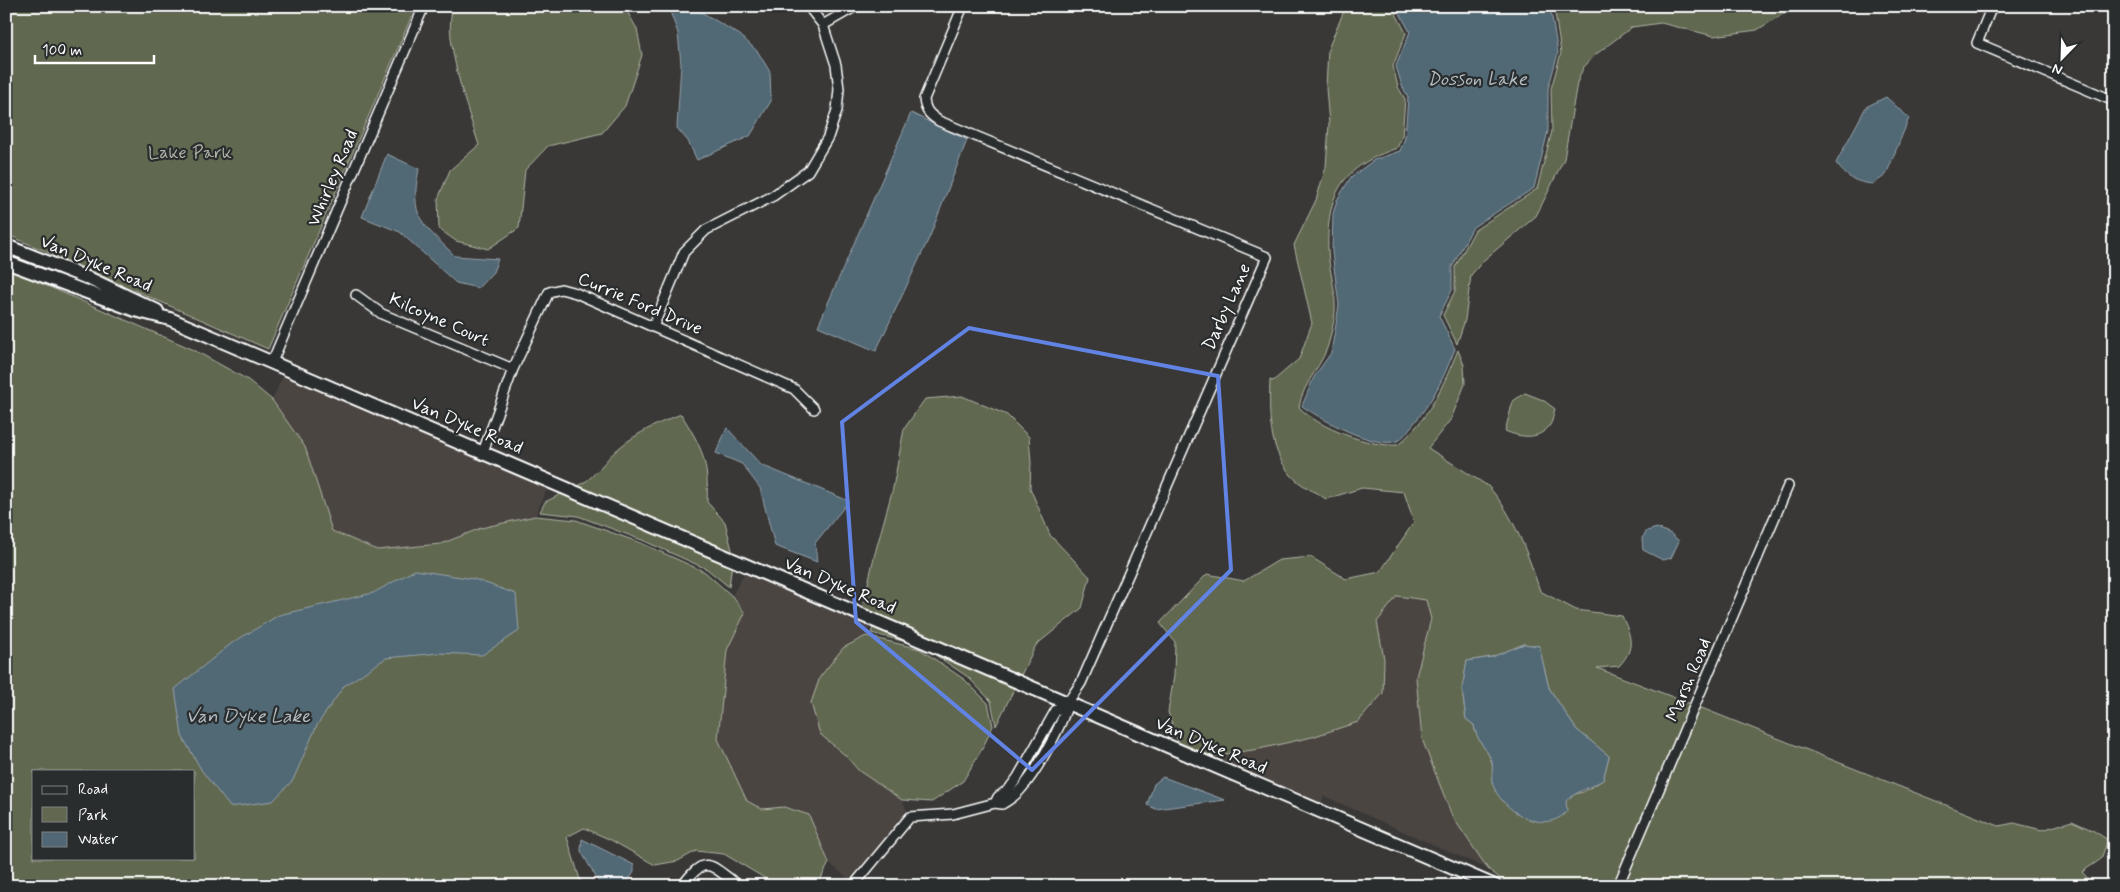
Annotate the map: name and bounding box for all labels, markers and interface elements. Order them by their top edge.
scale bar [35,32,154,64]
north arrow [2038,32,2088,82]
text: 100 m [42,41,82,61]
text: N [2050,59,2065,79]
water label: Dosson Lake [1427,67,1528,92]
street label: Whirley Road [302,126,364,230]
park label: Lake Park [148,141,232,165]
street label: Van Dyke Road [36,230,156,298]
street label: Darby Lane [1197,260,1257,354]
street label: Currie Ford Drive [574,267,706,341]
street label: Kilcoyne Court [385,287,493,353]
street label: Van Dyke Road [407,392,527,460]
street label: Van Dyke Road [780,552,900,620]
street label: Marsh Road [1661,635,1717,725]
water label: Van Dyke Lake [186,704,311,729]
street label: Van Dyke Road [1151,712,1271,780]
legend [32,770,195,860]
text: Road [78,780,108,800]
text: Park [78,806,108,826]
text: Water [78,830,118,850]

